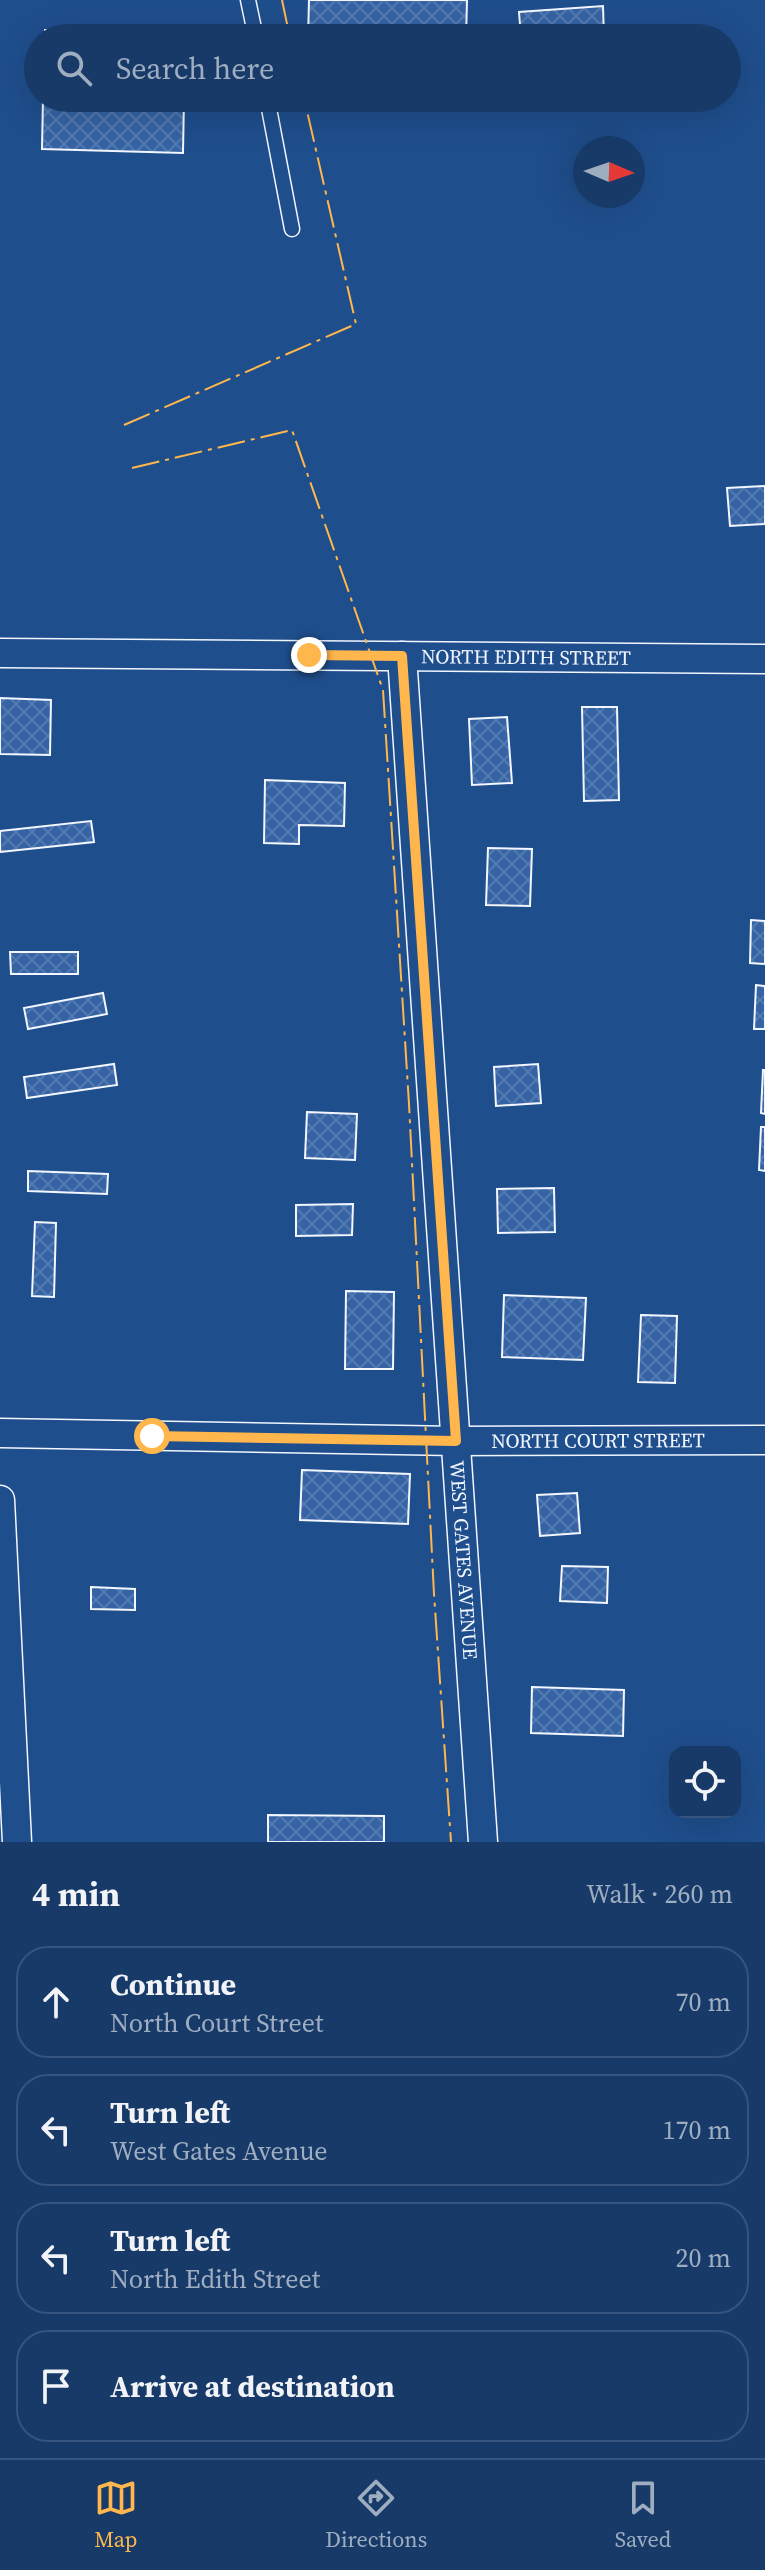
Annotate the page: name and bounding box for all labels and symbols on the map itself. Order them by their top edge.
north arrow [573,136,645,208]
route end [291,637,327,673]
street label: NORTH EDITH STREET [421,642,631,672]
route start [134,1418,170,1454]
street label: NORTH COURT STREET [491,1426,705,1455]
street label: WEST GATES AVENUE [443,1459,484,1660]

